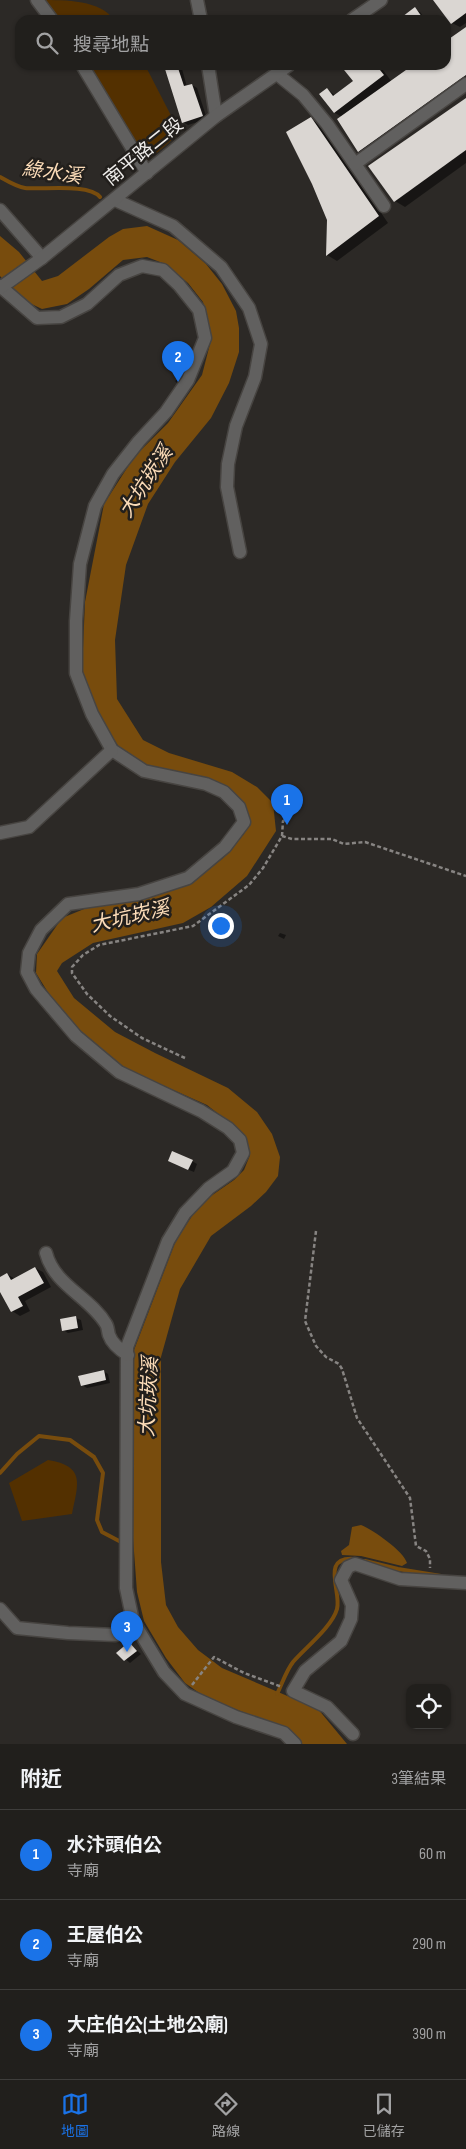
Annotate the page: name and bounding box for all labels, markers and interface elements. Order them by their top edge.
search box [15,15,451,70]
icon: search [33,29,61,57]
text: 搜尋地點 [73,34,149,57]
street label: 南平路二段 [100,113,188,191]
water label: 綠水溪 [21,157,86,189]
pin: 2 [162,341,194,382]
water label: 大坑崁溪 [114,439,179,522]
pin: 1 [271,784,303,825]
water label: 大坑崁溪 [88,896,175,938]
your location [208,913,234,939]
water label: 大坑崁溪 [135,1353,163,1438]
pin: 3 [111,1611,143,1652]
map controls [406,1684,451,1729]
button: locate [406,1684,451,1729]
text: 附近 [20,1767,62,1792]
text: 3筆結果 [391,1770,446,1789]
text: 水汴頭伯公 [67,1834,162,1857]
text: 1 [33,1845,39,1864]
text: 60 m [419,1845,446,1864]
text: 寺廟 [67,1862,99,1881]
text: 王屋伯公 [67,1924,143,1947]
text: 2 [32,1935,40,1954]
text: 290 m [412,1935,446,1954]
text: 寺廟 [67,1952,99,1971]
text: 大庄伯公(土地公廟) [67,2014,228,2037]
text: 3 [32,2025,40,2044]
text: 390 m [412,2025,446,2044]
text: 寺廟 [67,2042,99,2061]
tab: 地圖 [61,2090,89,2140]
tab: 路線 [212,2090,240,2140]
tab: 已儲存 [363,2090,405,2140]

